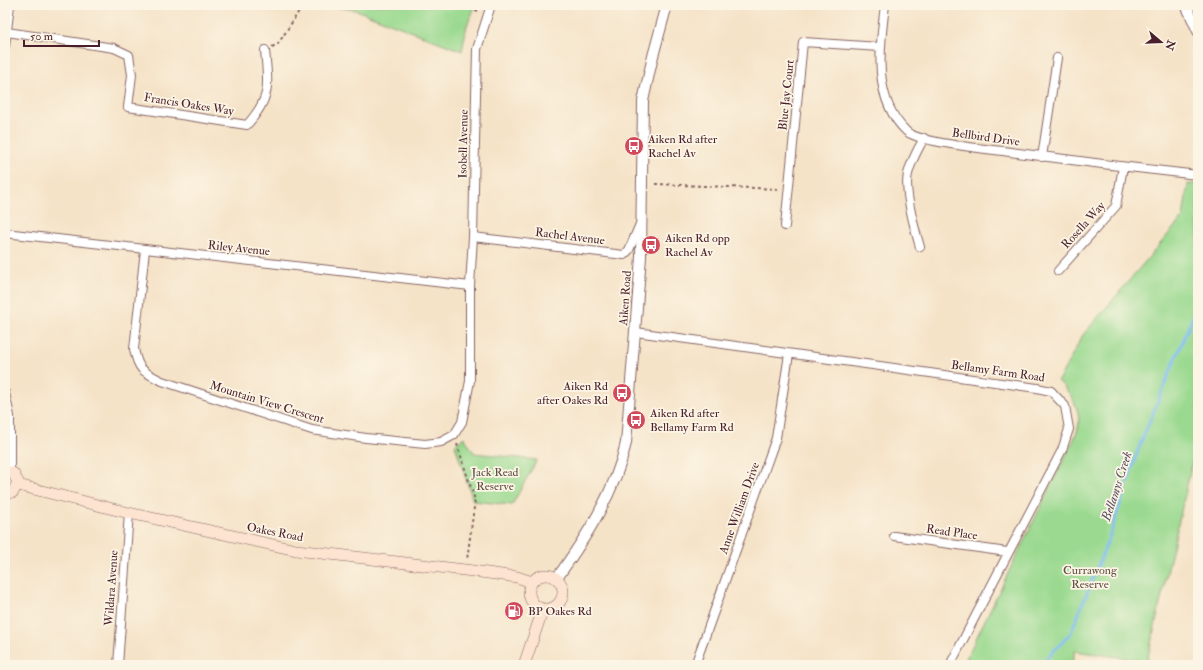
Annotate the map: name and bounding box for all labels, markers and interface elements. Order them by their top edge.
scale bar [24,22,99,48]
north arrow [1141,22,1181,62]
text: 50 m [30,29,54,44]
text: N [1162,37,1178,53]
street label: Blue Jay Court [775,59,798,131]
street label: Francis Oakes Way [143,90,236,119]
street label: Isobell Avenue [455,109,472,179]
street label: Bellbird Drive [951,125,1021,150]
place label: Aiken Rd after Rachel Av [647,132,718,161]
bus stop icon: Aiken Rd after Rachel Av [623,135,645,157]
street label: Rosella Way [1058,198,1109,252]
street label: Rachel Avenue [534,225,606,248]
place label: Aiken Rd opp Rachel Av [664,231,730,260]
bus stop icon: Aiken Rd opp Rachel Av [640,234,662,256]
street label: Riley Avenue [207,238,271,259]
street label: Aiken Road [616,270,635,327]
street label: Bellamy Farm Road [950,357,1046,386]
street label: Mountain View Crescent [208,378,326,427]
place label: Aiken Rd after Oakes Rd [537,379,608,408]
bus stop icon: Aiken Rd after Oakes Rd [611,382,633,404]
place label: Aiken Rd after Bellamy Farm Rd [649,406,734,435]
bus stop icon: Aiken Rd after Bellamy Farm Rd [625,409,647,431]
water label: Bellamys Creek [1098,450,1136,524]
street label: Anne William Drive [716,460,763,557]
park label: Jack Read Reserve [470,465,519,494]
street label: Oakes Road [245,520,304,545]
street label: Read Place [925,521,979,544]
street label: Wildara Avenue [101,550,122,627]
park label: Currawong Reserve [1063,563,1118,592]
fuel station icon: BP Oakes Rd [503,600,525,622]
place label: BP Oakes Rd [528,604,592,619]

